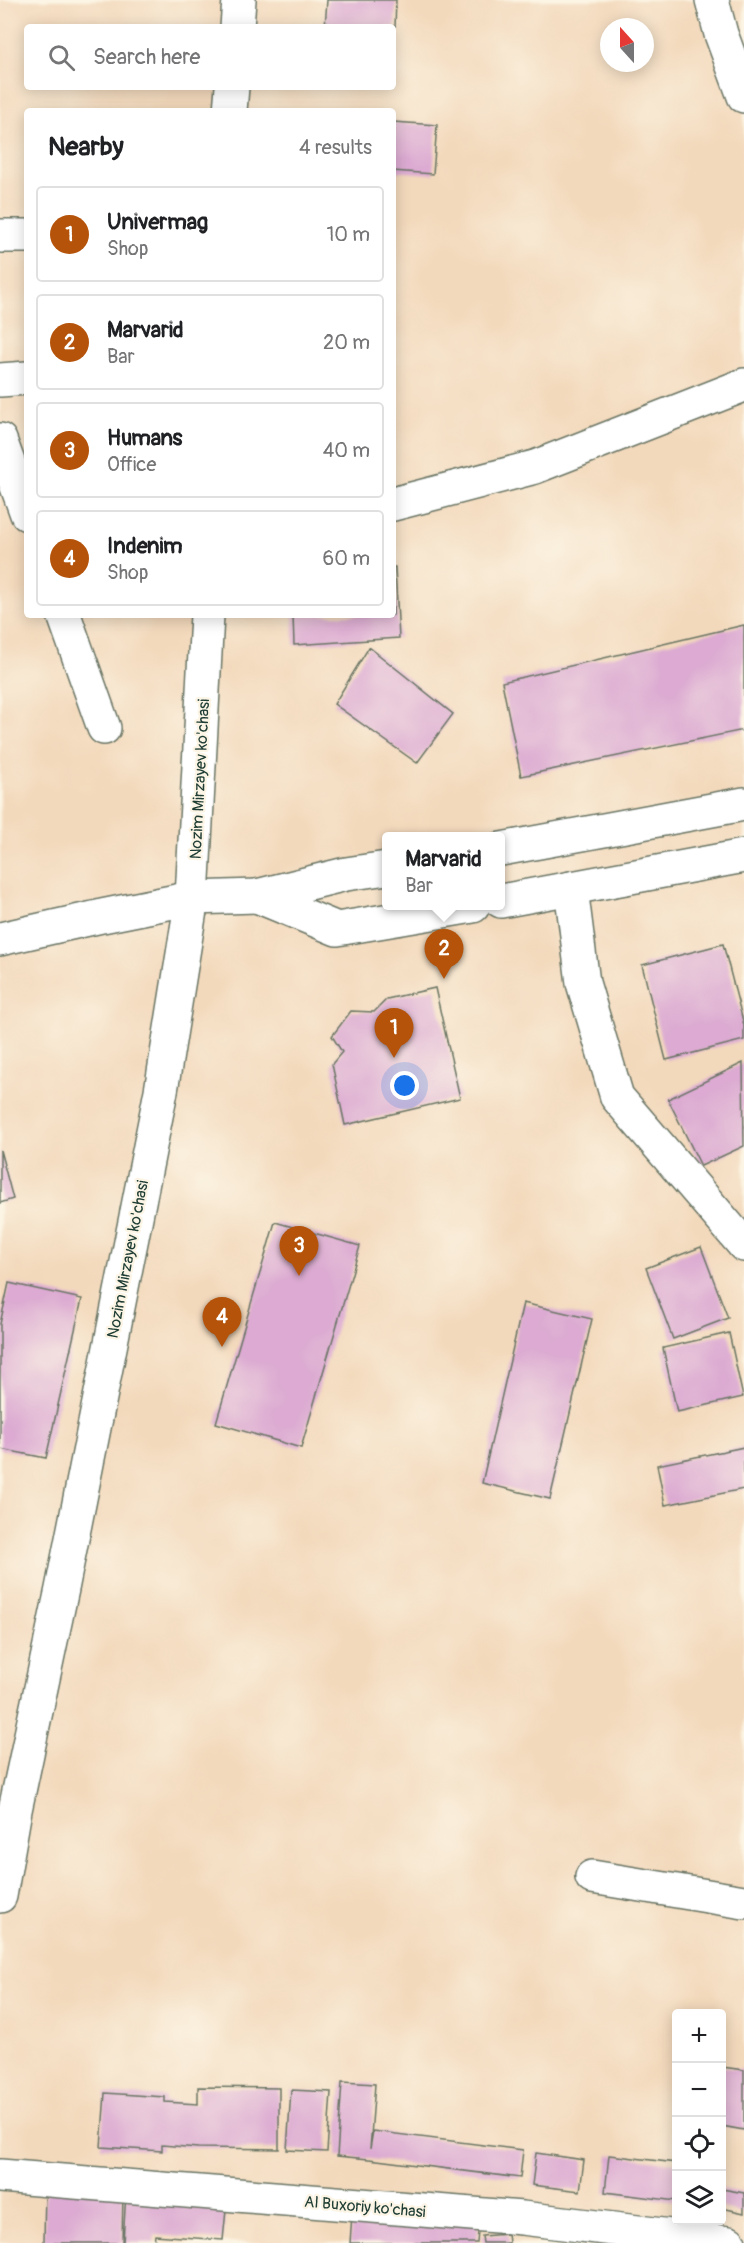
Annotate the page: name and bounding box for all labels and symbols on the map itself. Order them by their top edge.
north arrow [600,18,654,72]
street label: Nozim Mirzayev ko'chasi [186,698,214,860]
pin: 2 [424,930,464,979]
pin: 1 [374,1008,414,1058]
your location [390,1071,419,1100]
street label: Nozim Mirzayev ko'chasi [103,1178,153,1340]
pin: 3 [280,1226,318,1276]
pin: 4 [202,1298,242,1347]
street label: Al Buxoriy ko'chasi [303,2192,427,2222]

